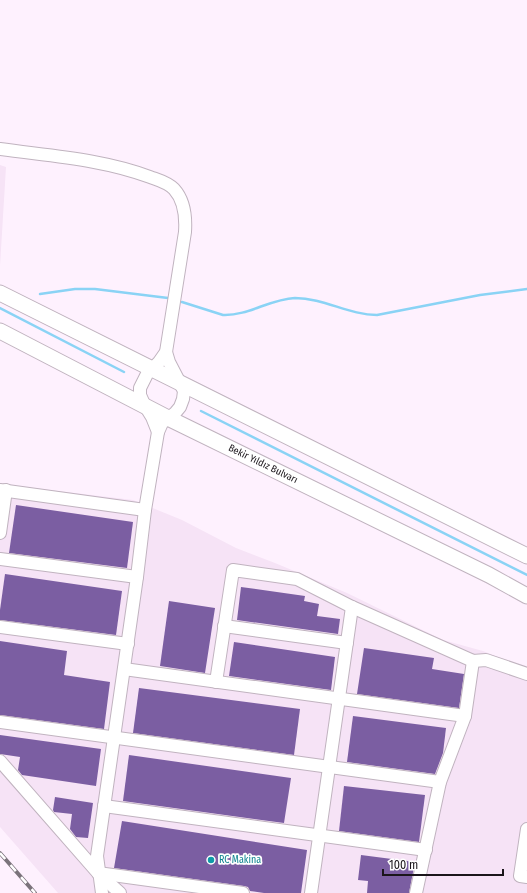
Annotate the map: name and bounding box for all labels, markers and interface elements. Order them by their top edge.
street label: Bekir Yıldız Bulvarı [226,442,300,486]
scale bar [383,851,503,877]
place label: RC Makina [219,854,261,866]
marker: RC Makina [206,855,216,865]
text: 100 m [389,858,418,872]

